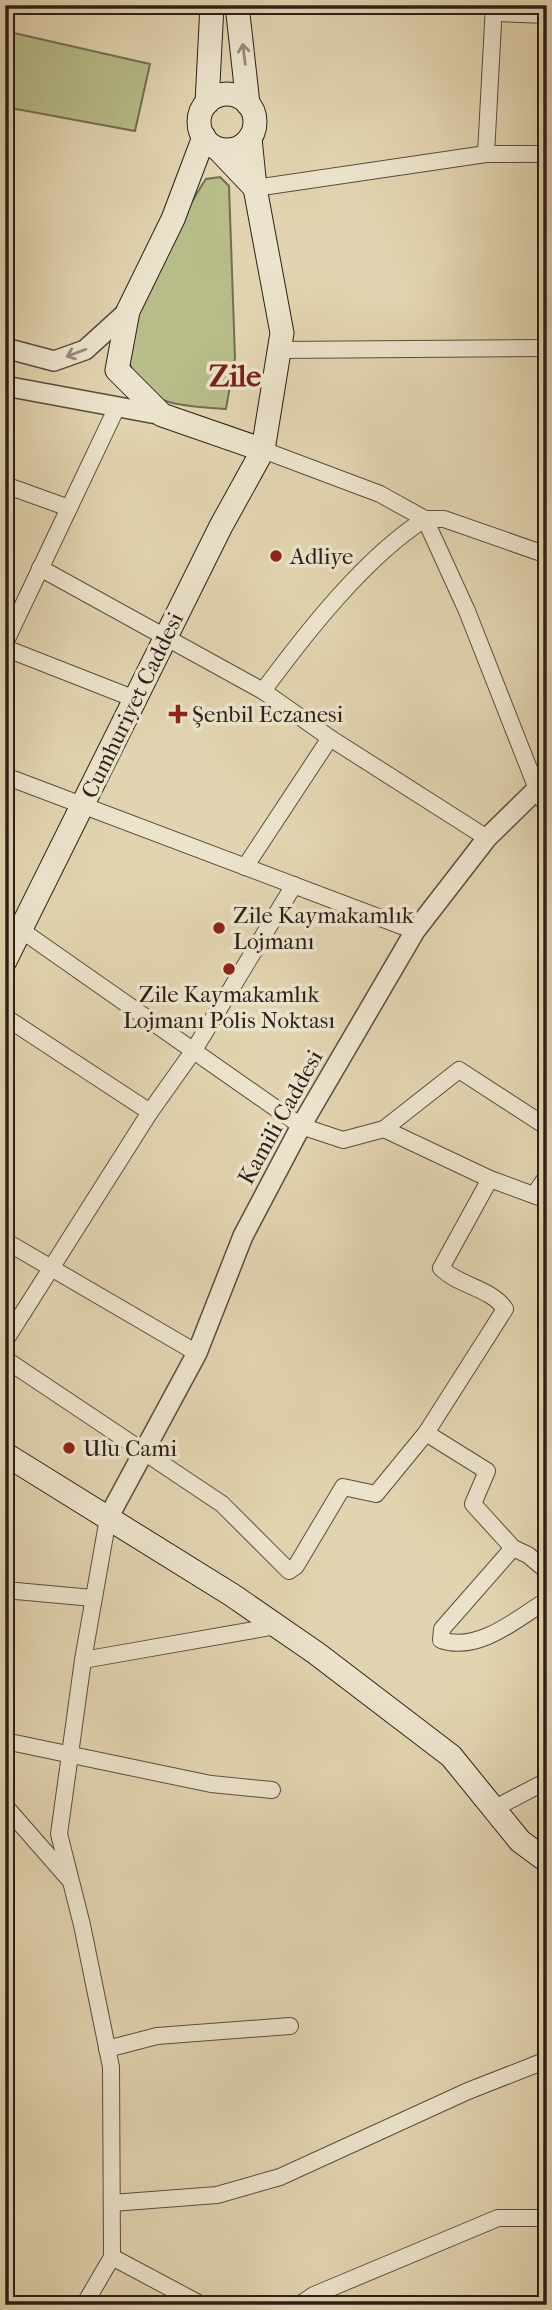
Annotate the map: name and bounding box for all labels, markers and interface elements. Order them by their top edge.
one-way arrow [237,43,250,66]
one-way arrow [65,348,87,360]
district label: Zile [209,359,261,394]
place label: Adliye [289,543,353,570]
marker: Adliye [268,548,284,564]
street label: Cumhuriyet Caddesi [76,608,189,803]
place label: Şenbil Eczanesi [192,701,344,728]
marker: Şenbil Eczanesi [170,706,186,722]
place label: Zile Kaymakamlık Lojmanı [233,902,415,955]
marker: Zile Kaymakamlık Lojmanı [211,920,227,936]
marker: Zile Kaymakamlık Lojmanı Polis Noktası [221,961,237,977]
place label: Zile Kaymakamlık Lojmanı Polis Noktası [123,981,335,1034]
street label: Kamili Caddesi [232,1045,329,1189]
place label: Ulu Cami [83,1435,177,1462]
marker: Ulu Cami [61,1440,77,1456]

